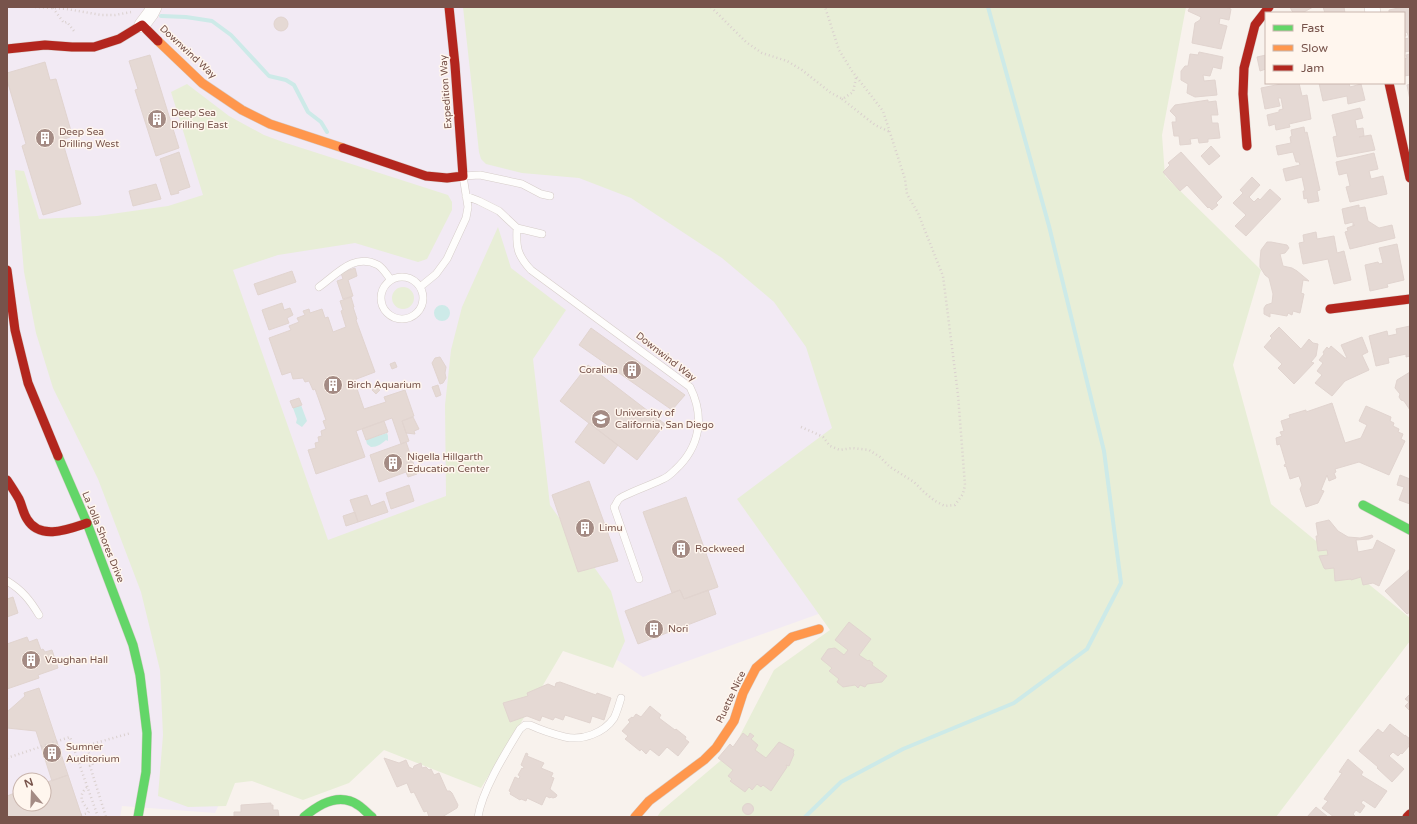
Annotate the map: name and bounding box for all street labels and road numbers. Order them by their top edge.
street label: Downwind Way [157,23,219,82]
street label: Expedition Way [437,54,455,129]
street label: Downwind Way [633,330,699,385]
street label: La Jolla Shores Drive [79,490,127,585]
street label: Ruette Nice [714,669,748,725]

